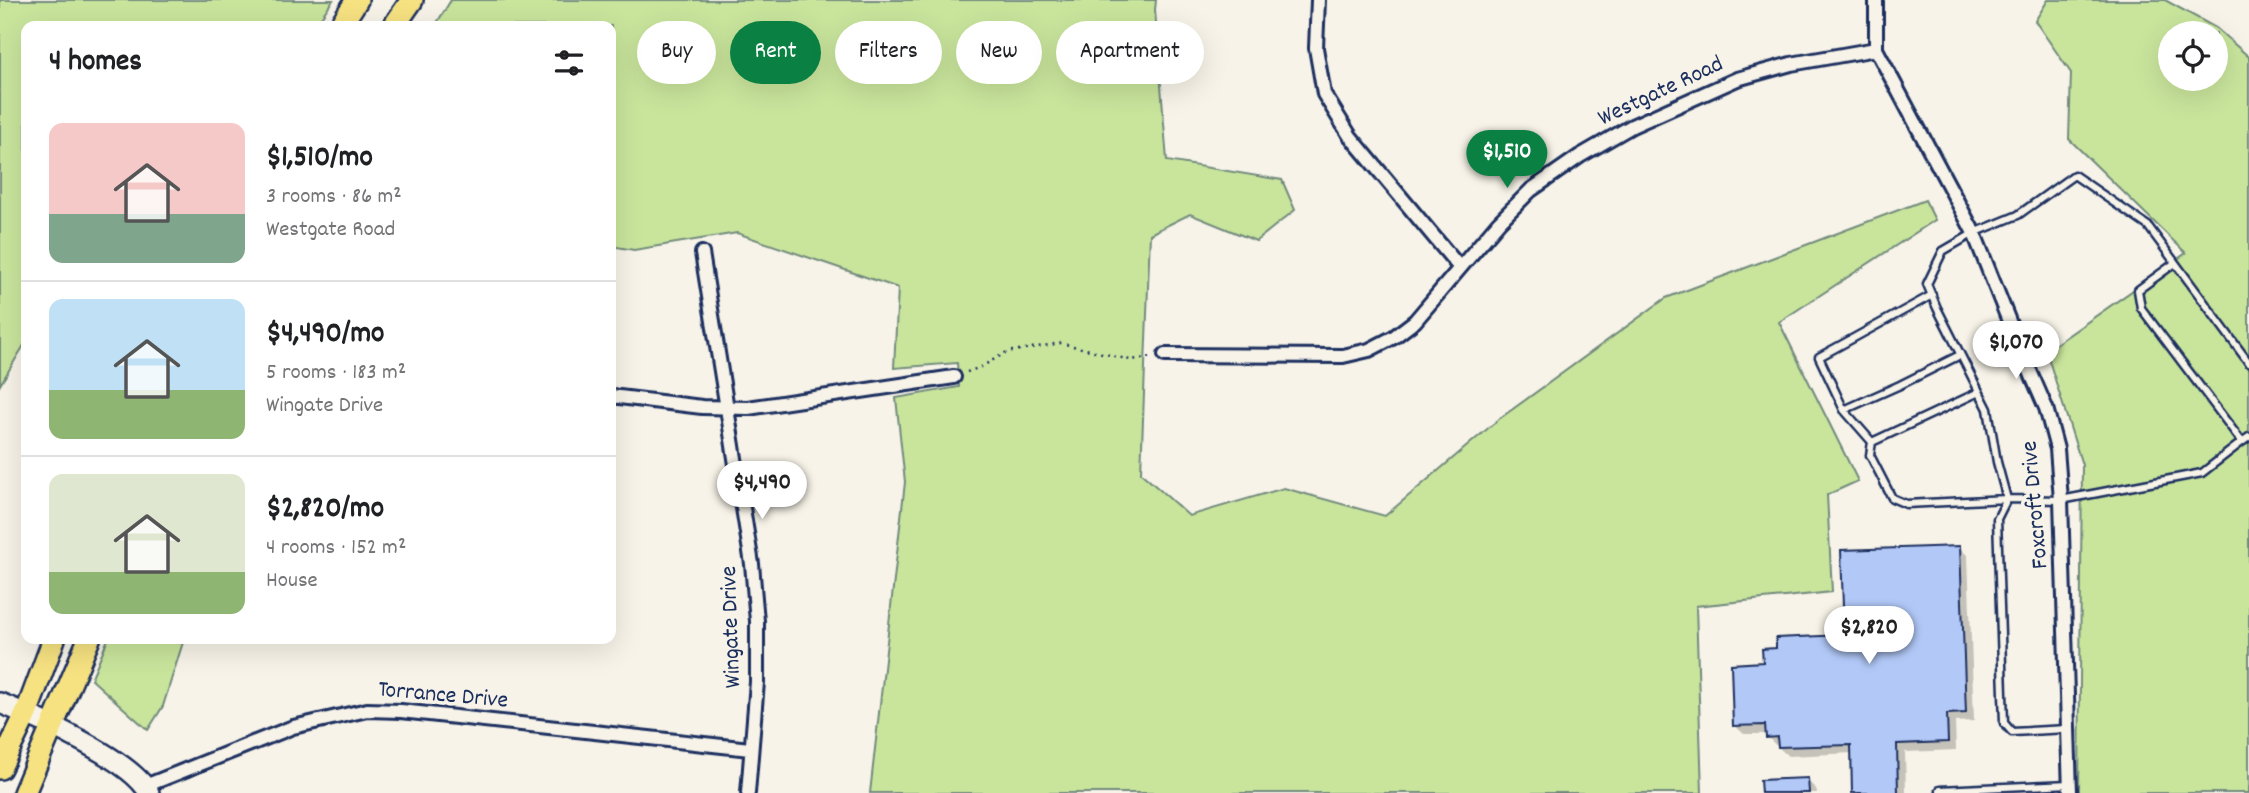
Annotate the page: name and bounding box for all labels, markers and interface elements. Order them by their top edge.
chip: Buy [637,21,716,84]
chip: Rent [730,21,821,84]
chip: Filters [835,21,942,84]
chip: New [956,21,1042,84]
chip: Apartment [1056,21,1204,84]
map controls [2158,21,2228,91]
button: locate [2158,21,2228,91]
text: 4 homes [49,42,142,85]
icon: filters [550,44,588,82]
street label: Westgate Road [1593,48,1729,136]
pin: $1,510 [1450,130,1564,190]
text: $1,510 [1482,136,1532,169]
text: $1,510/mo [266,138,373,181]
icon: home [105,151,189,235]
text: 3 rooms · 86 m² [266,181,402,214]
text: Westgate Road [266,214,395,247]
text: $4,490/mo [266,314,384,357]
pin: $1,070 [1959,322,2073,381]
icon: home [105,327,189,411]
text: $1,070 [1989,327,2043,360]
text: 5 rooms · 183 m² [266,357,406,390]
text: Wingate Drive [266,390,383,423]
street label: Foxcroft Drive [2013,439,2059,571]
pin: $4,490 [705,462,819,521]
text: $4,490 [733,467,791,500]
text: $2,820/mo [266,489,384,532]
icon: home [105,502,189,586]
text: 4 rooms · 152 m² [266,532,406,565]
text: House [266,565,318,598]
street label: Wingate Drive [713,565,751,689]
pin: $2,820 [1812,606,1926,666]
text: $2,820 [1840,612,1898,645]
street label: Torrance Drive [377,673,509,719]

